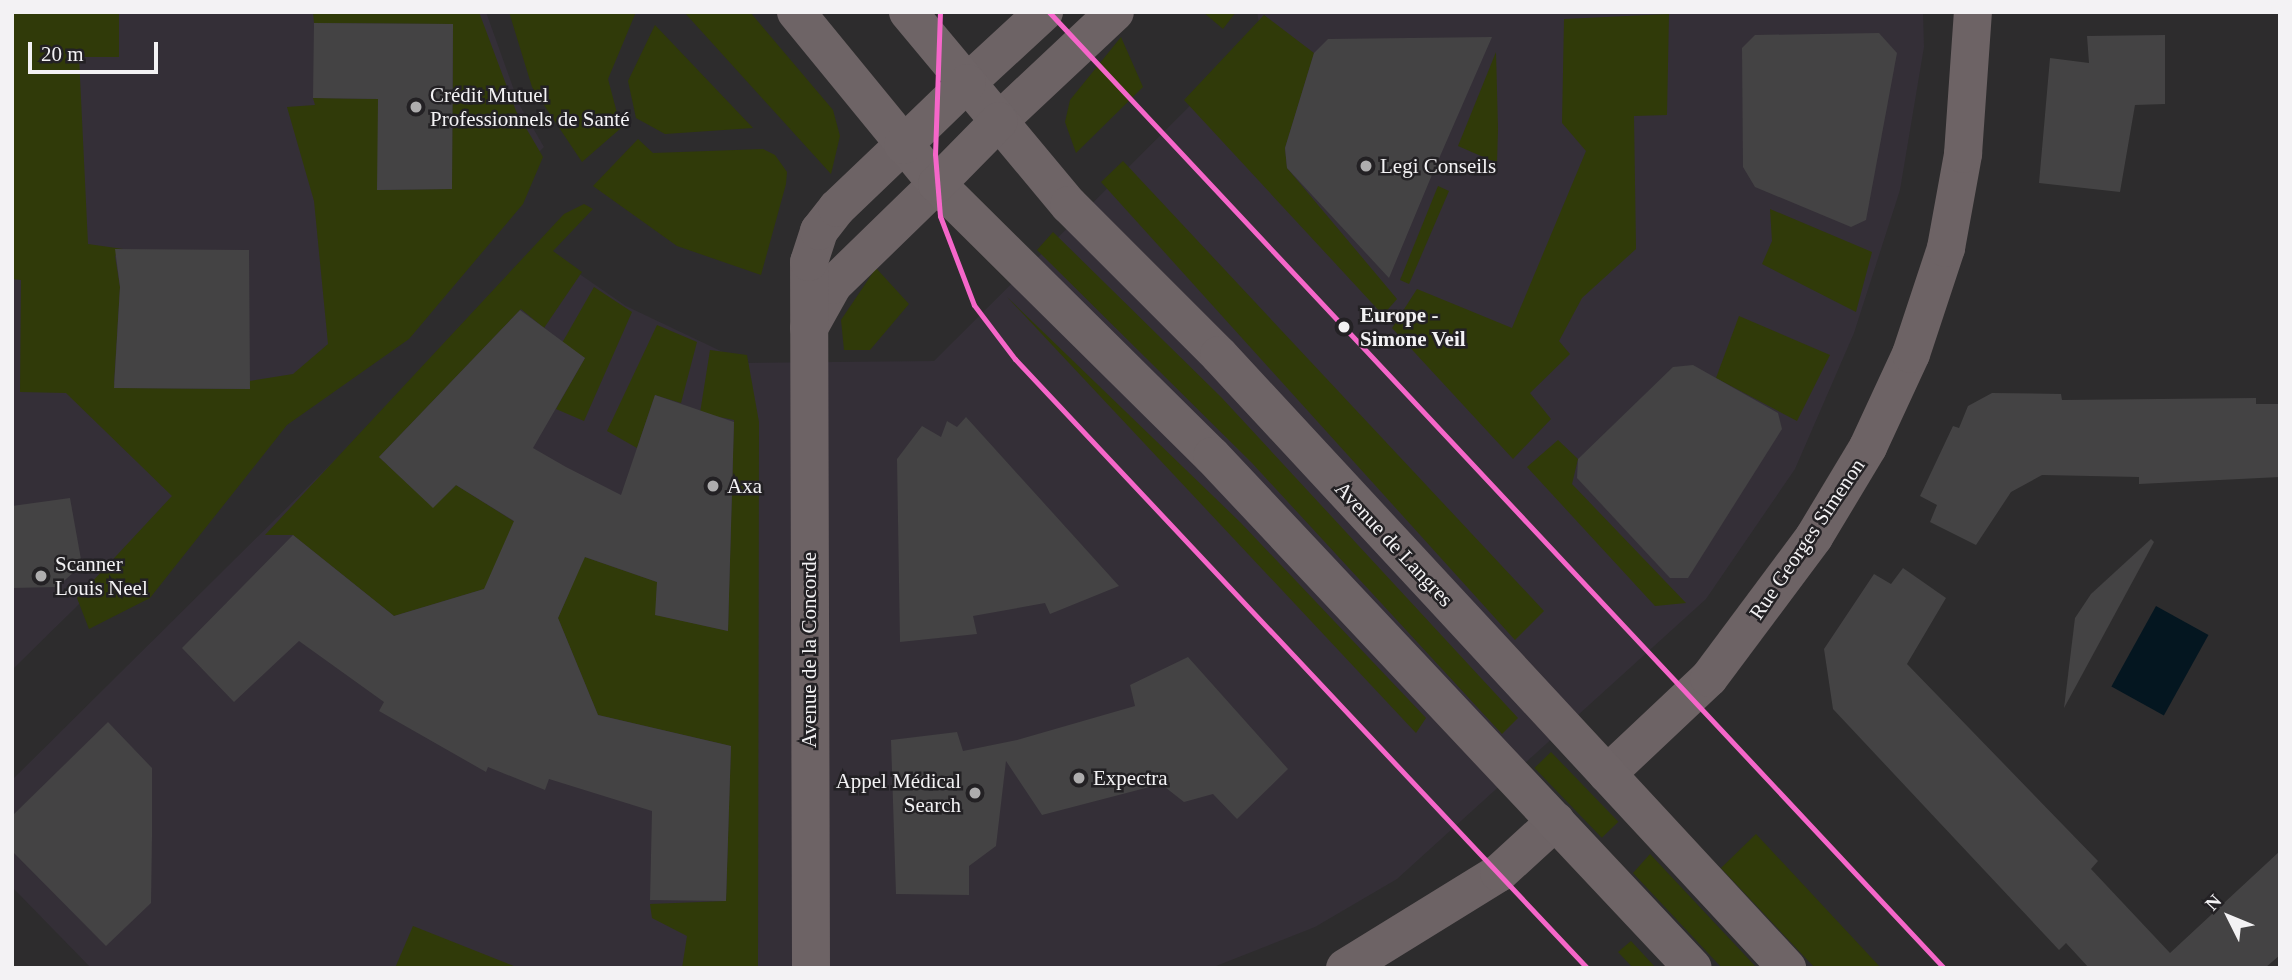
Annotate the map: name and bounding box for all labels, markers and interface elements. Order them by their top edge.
scale bar [32,28,161,72]
text: 20 m [41,42,84,66]
place label: Crédit Mutuel Professionnels de Santé [430,82,629,132]
marker: Crédit Mutuel Professionnels de Santé [408,99,424,115]
place label: Legi Conseils [1380,153,1496,179]
marker: Legi Conseils [1358,158,1374,174]
place label: Europe - Simone Veil [1360,302,1466,352]
marker: Europe - Simone Veil [1334,317,1354,337]
street label: Rue Georges Simenon [1744,454,1870,624]
place label: Axa [727,473,762,499]
street label: Avenue de Langres [1330,476,1458,612]
marker: Axa [705,478,721,494]
place label: Scanner Louis Neel [55,551,148,601]
street label: Avenue de la Concorde [796,552,822,748]
marker: Scanner Louis Neel [33,568,49,584]
place label: Expectra [1093,765,1168,791]
place label: Appel Médical Search [836,768,961,818]
marker: Expectra [1071,770,1087,786]
marker: Appel Médical Search [967,785,983,801]
north arrow [2194,882,2264,952]
text: N [2201,890,2226,915]

